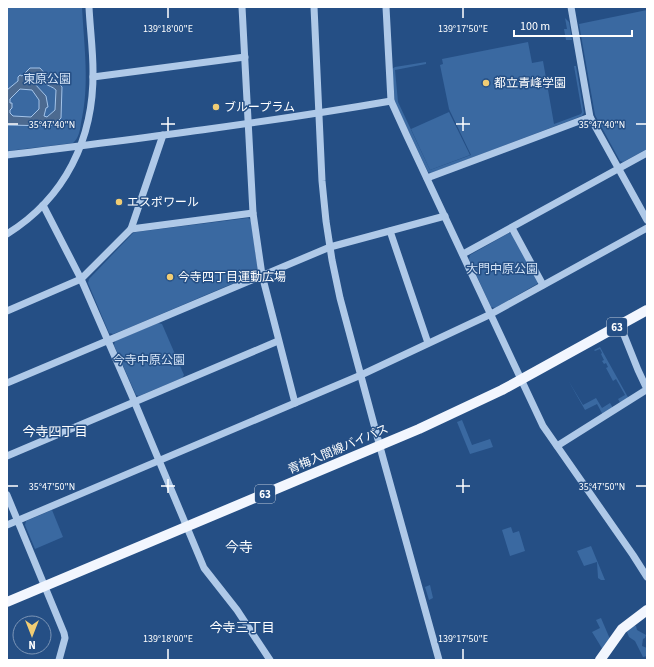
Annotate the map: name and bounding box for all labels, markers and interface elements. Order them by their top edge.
scale bar [514,12,632,38]
text: 100 m [520,18,550,35]
text: 139°18'00"E [143,22,193,36]
text: 139°17'50"E [438,22,488,36]
park label: 東原公園 [23,71,71,88]
place label: 都立青峰学園 [494,75,566,92]
marker: 都立青峰学園 [481,78,491,88]
place label: ブループラム [224,99,295,116]
marker: ブループラム [211,102,221,112]
text: 35°47'40"N [29,118,75,132]
text: 35°47'40"N [579,118,625,132]
place label: エスポワール [127,194,199,211]
marker: エスポワール [114,197,124,207]
park label: 大門中原公園 [466,261,538,278]
place label: 今寺四丁目運動広場 [178,269,286,286]
marker: 今寺四丁目運動広場 [165,272,175,282]
road number: 63 [607,318,627,336]
park label: 今寺中原公園 [113,352,185,369]
street label: 青梅入間線バイパス [285,421,391,478]
district label: 今寺四丁目 [22,423,88,441]
text: 35°47'50"N [29,480,75,494]
text: 35°47'50"N [579,480,625,494]
road number: 63 [255,485,275,503]
district label: 今寺 [225,538,253,558]
north arrow [12,615,52,655]
district label: 今寺三丁目 [209,619,275,637]
text: 139°18'00"E [143,632,193,646]
text: 139°17'50"E [438,632,488,646]
text: N [28,637,36,652]

